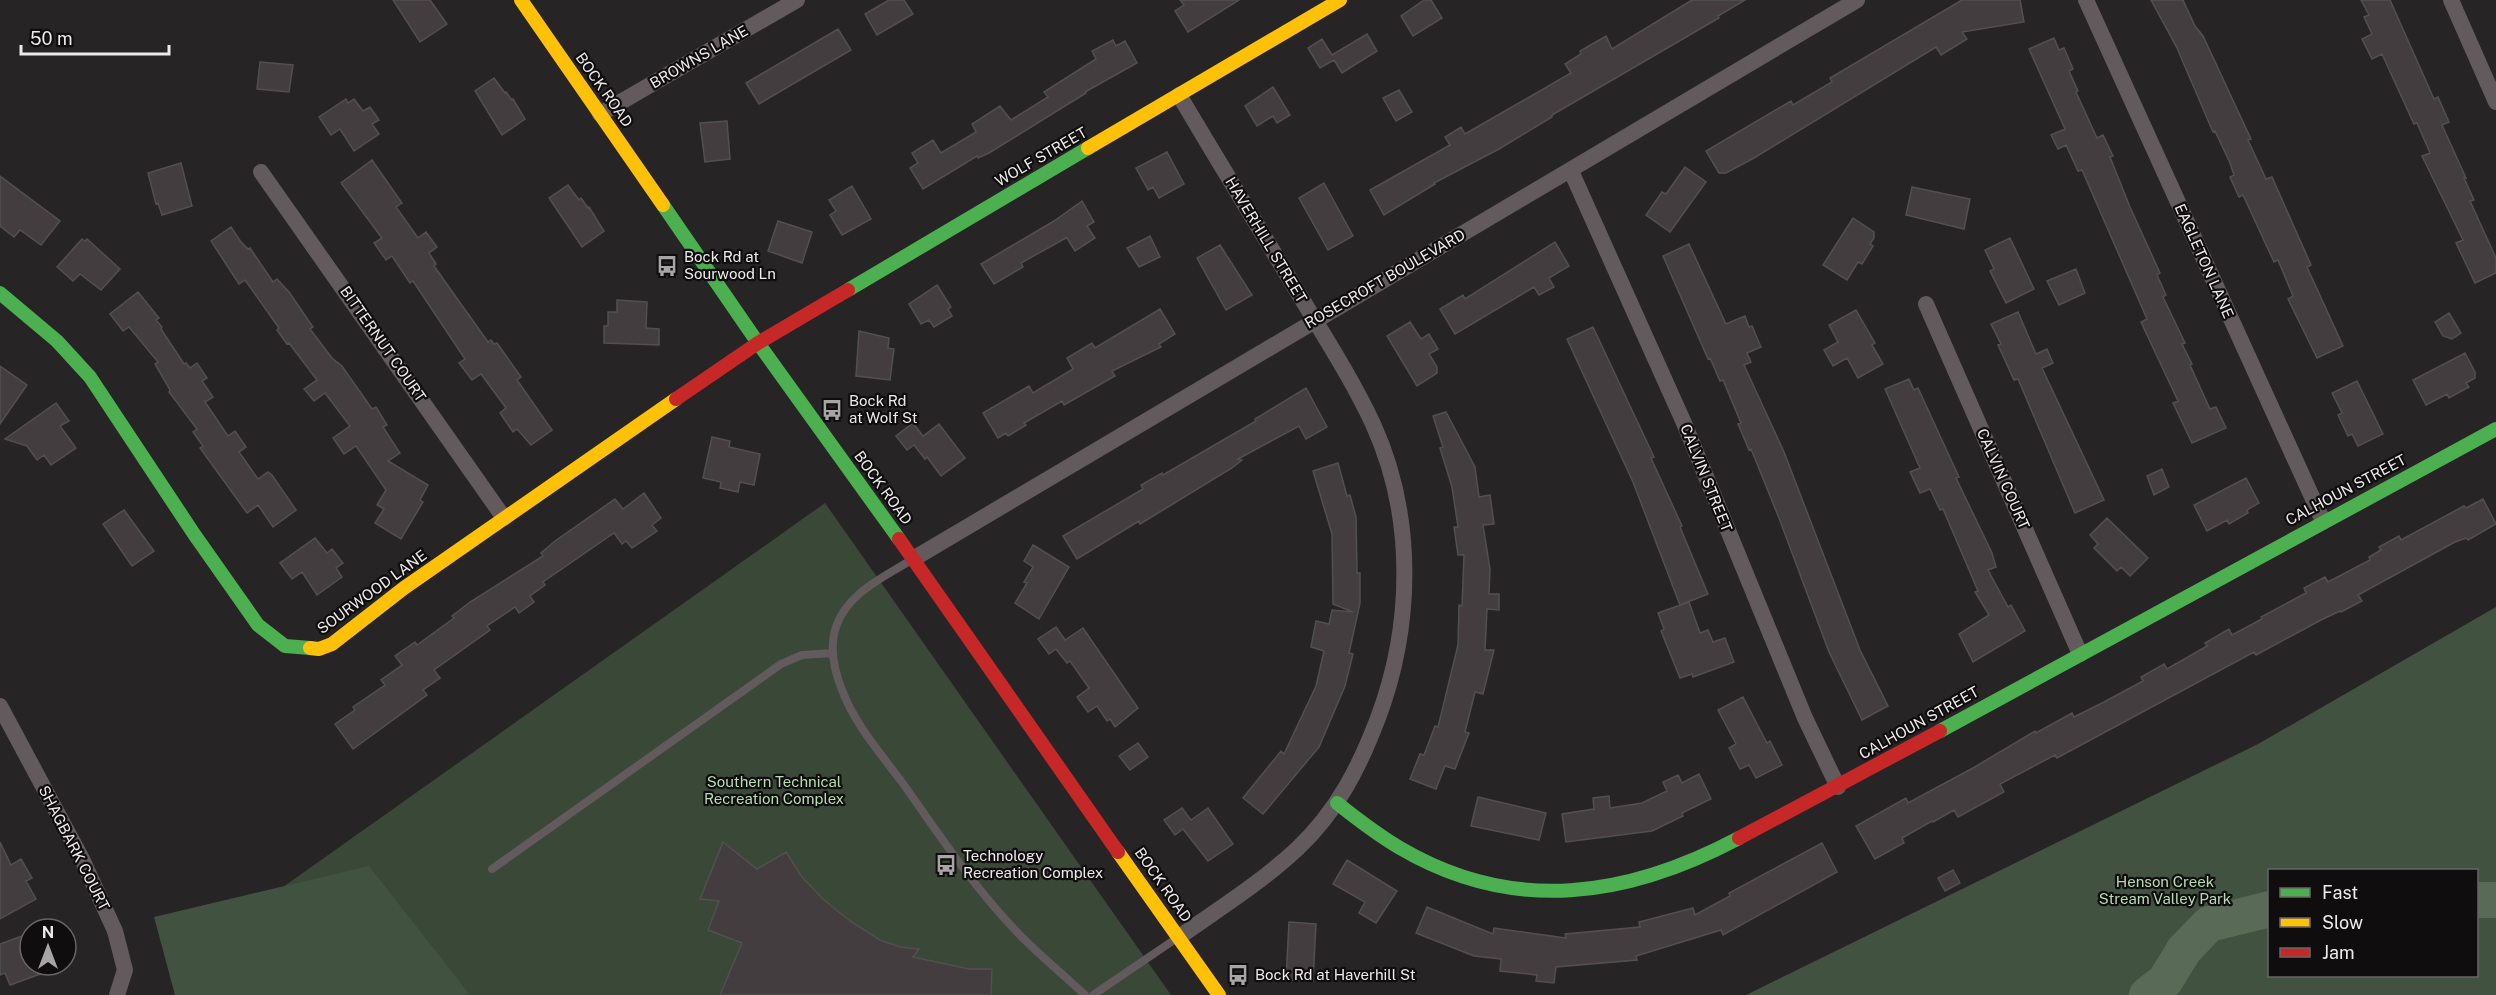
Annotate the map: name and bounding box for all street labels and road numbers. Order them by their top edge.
street label: BROWNS LANE [647,22,751,92]
street label: BOCK ROAD [573,49,636,130]
street label: WOLF STREET [992,123,1090,190]
street label: HAVERHILL STREET [1222,174,1311,306]
street label: EAGLETON LANE [2172,201,2237,321]
street label: ROSECROFT BOULEVARD [1302,226,1468,332]
street label: BITTERNUT COURT [337,283,430,405]
street label: CALVIN STREET [1677,422,1736,534]
street label: CALVIN COURT [1974,426,2033,532]
street label: BOCK ROAD [851,448,916,528]
street label: CALHOUN STREET [2283,451,2409,528]
street label: SOURWOOD LANE [314,546,430,637]
street label: CALHOUN STREET [1856,683,1982,762]
street label: SHAGBARK COURT [36,783,113,913]
street label: BOCK ROAD [1132,844,1195,925]

